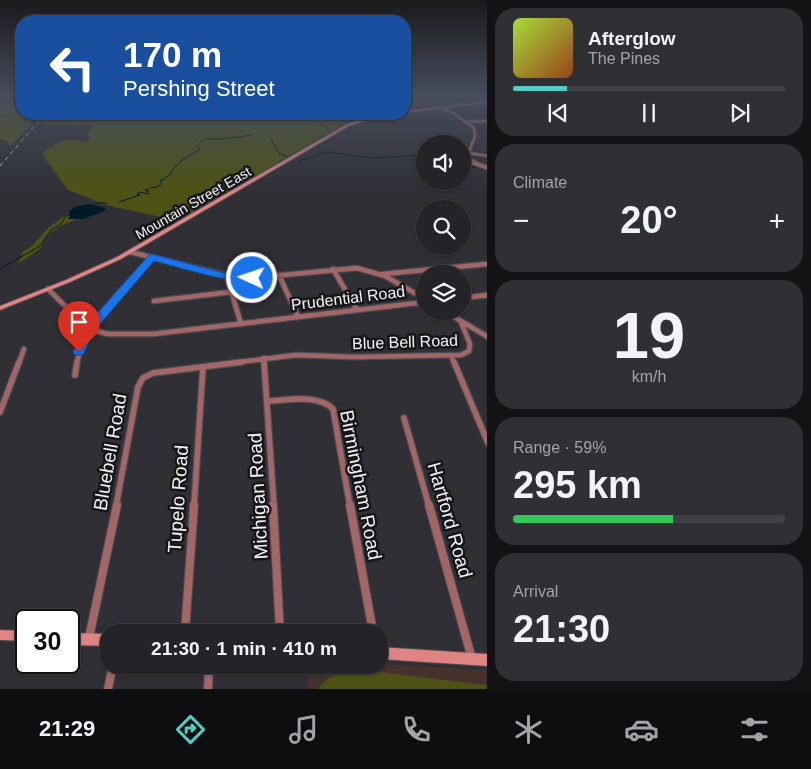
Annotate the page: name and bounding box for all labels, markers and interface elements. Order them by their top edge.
text: Afterglow [588,28,676,49]
icon: left [40,35,105,100]
text: 170 m [123,35,222,74]
text: The Pines [588,50,660,67]
text: Pershing Street [123,76,275,101]
icon: previous [544,99,572,127]
icon: pause [635,99,663,127]
icon: next [726,99,754,127]
map controls [416,135,471,320]
button: sound [416,135,471,190]
street label: Mountain Street East [132,163,254,243]
text: Climate [513,174,567,191]
text: 20° [620,199,678,241]
button: search [416,200,471,255]
text: − [513,205,529,236]
text: + [769,205,785,236]
position arrow [225,251,277,303]
button: layers [416,265,471,320]
street label: Prudential Road [290,283,406,313]
text: 19 [613,299,685,372]
pin [58,301,100,352]
icon: arrive [65,308,93,336]
street label: Blue Bell Road [352,332,458,352]
text: km/h [632,368,666,385]
street label: Bluebell Road [89,392,131,512]
street label: Birmingham Road [336,408,386,562]
street label: Michigan Road [244,432,272,560]
text: Range · 59% [513,439,606,456]
street label: Tupelo Road [164,444,192,554]
street label: Hartford Road [423,460,477,580]
text: 295 km [513,464,642,506]
text: Arrival [513,583,558,600]
text: 21:30 [513,608,610,650]
speed limit sign: 30 [15,609,80,674]
text: 21:30 · 1 min · 410 m [151,638,337,659]
icon: directions [173,712,208,747]
icon: music [286,712,321,747]
icon: phone [399,712,434,747]
icon: climate [511,712,546,747]
icon: car [624,712,659,747]
icon: filters [737,712,772,747]
text: 21:29 [39,716,95,741]

